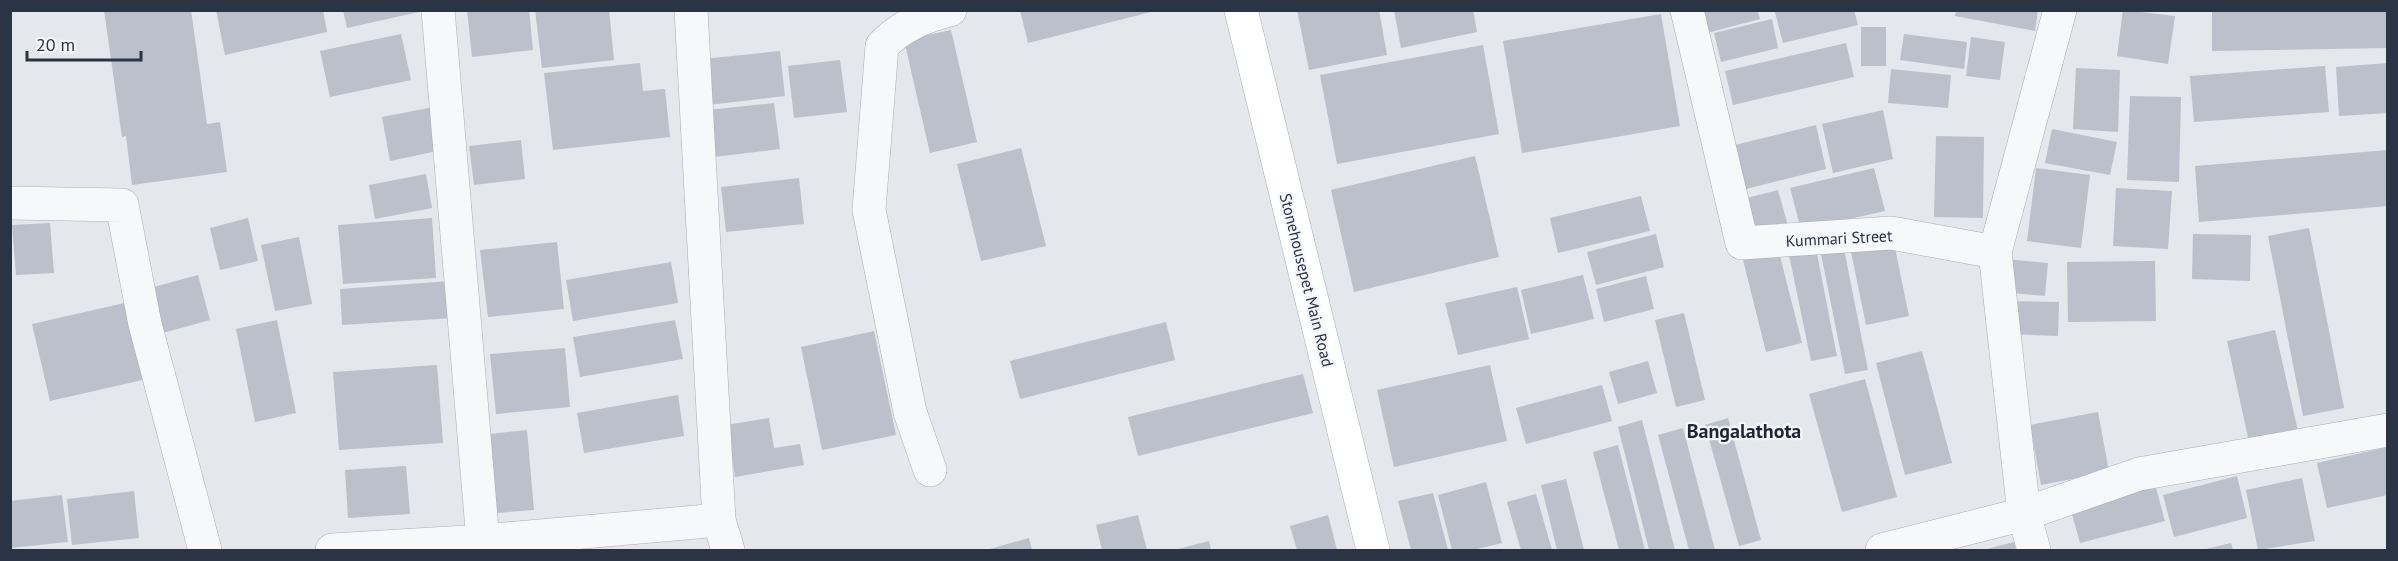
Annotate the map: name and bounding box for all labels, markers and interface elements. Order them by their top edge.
scale bar [27,24,141,62]
text: 20 m [36,33,75,56]
street label: Stonehousepet Main Road [1276,191,1338,369]
street label: Kummari Street [1785,225,1893,251]
district label: Bangalathota [1687,418,1801,444]

